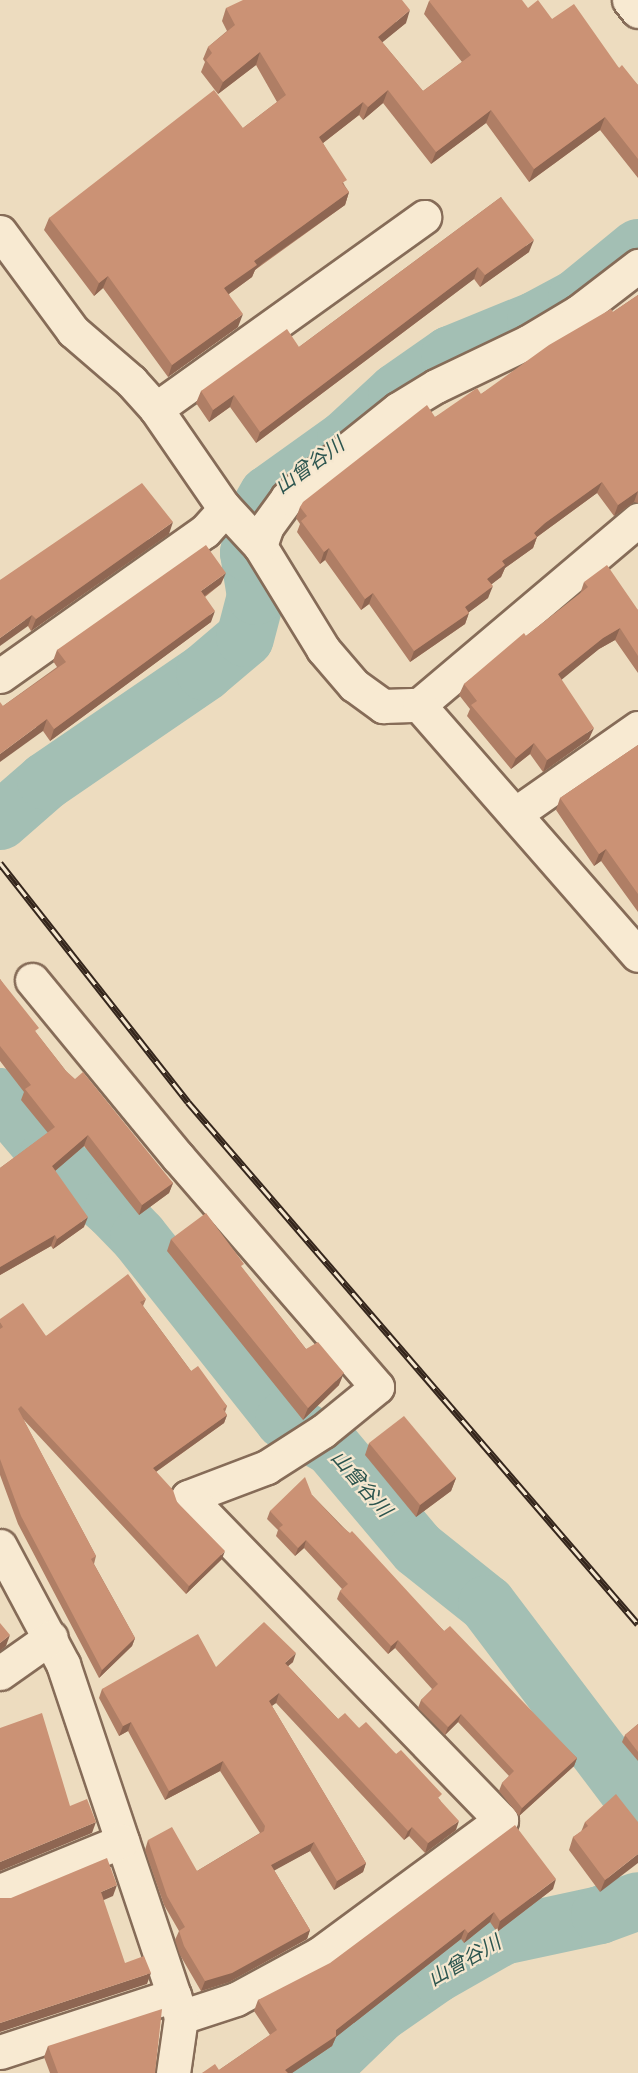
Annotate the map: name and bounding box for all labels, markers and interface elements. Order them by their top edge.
water label: 山曾谷川 [270,432,348,498]
water label: 山曾谷川 [327,1445,397,1521]
water label: 山曾谷川 [423,1930,505,1990]

